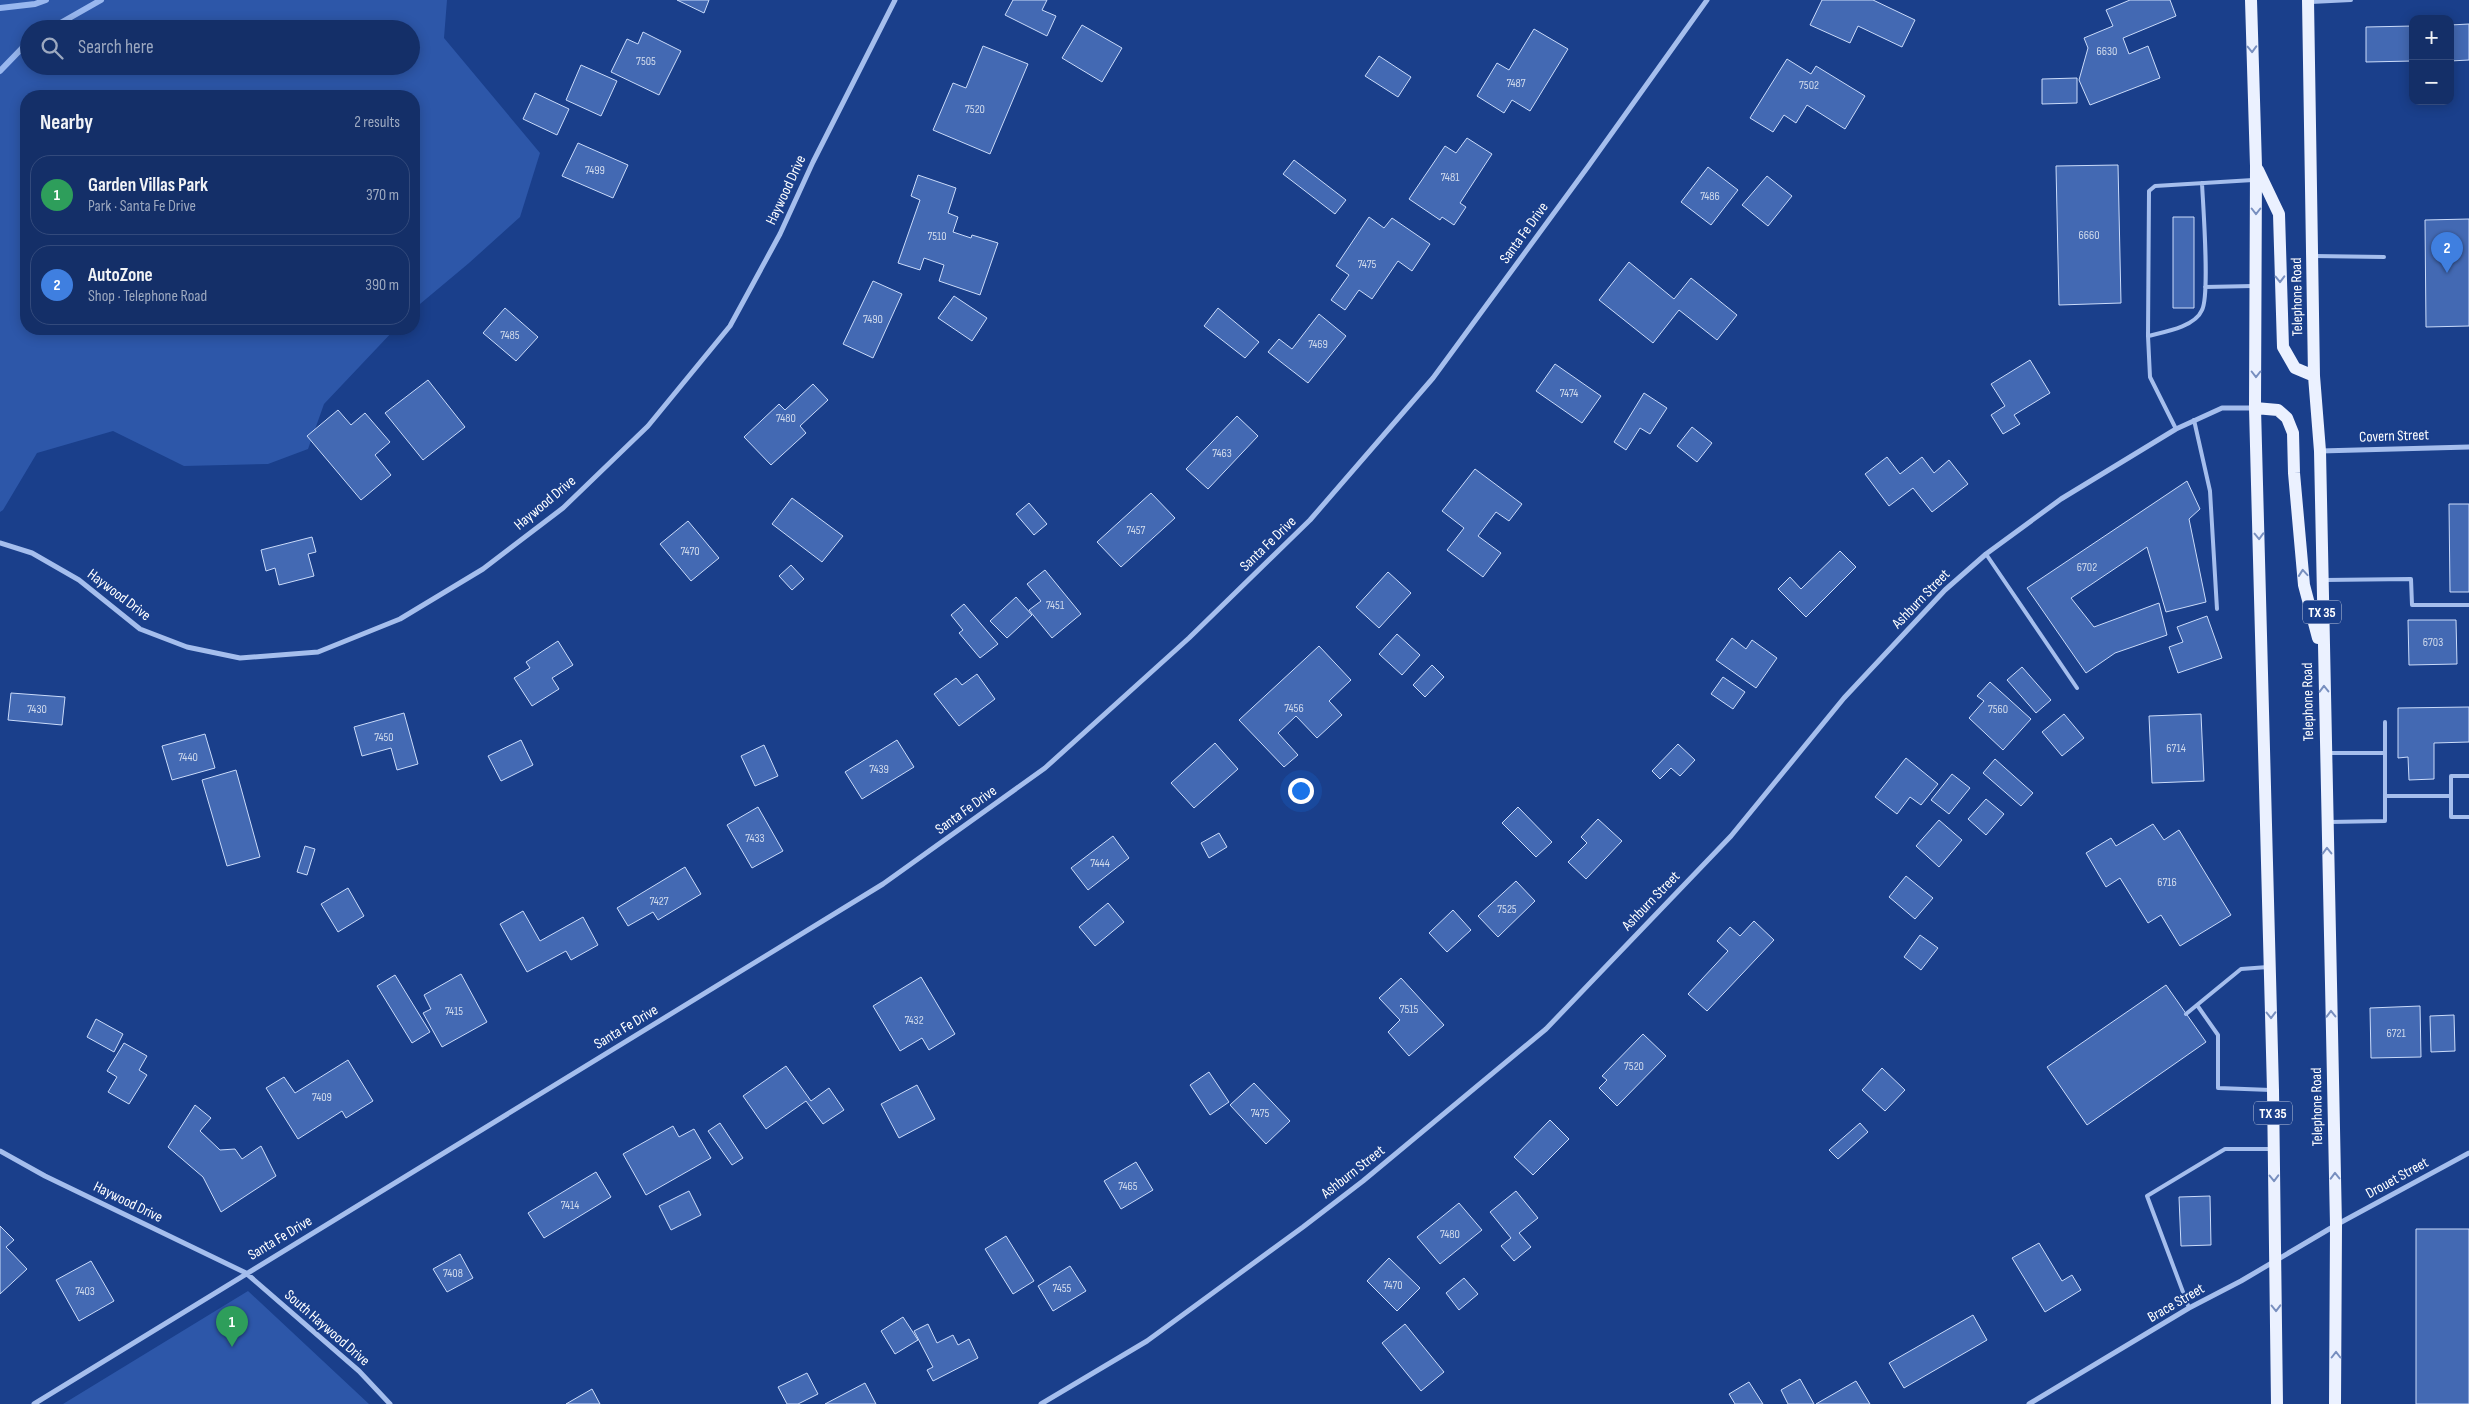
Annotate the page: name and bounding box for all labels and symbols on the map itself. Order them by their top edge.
house number: 6630 [2097,44,2117,59]
one-way arrow [2247,45,2257,53]
house number: 7505 [636,54,656,69]
house number: 7487 [1506,76,1526,91]
house number: 7502 [1799,78,1819,93]
house number: 7520 [965,102,985,117]
street label: Haywood Drive [762,152,810,228]
house number: 7499 [585,163,605,178]
house number: 7481 [1441,170,1460,185]
house number: 7486 [1700,189,1720,204]
street label: Santa Fe Drive [1495,199,1553,267]
one-way arrow [2251,208,2261,215]
house number: 6660 [2078,228,2100,243]
house number: 7510 [927,229,947,244]
pin: 2 [2431,232,2463,273]
house number: 7475 [1358,257,1377,272]
street label: Telephone Road [2287,258,2307,336]
one-way arrow [2275,276,2285,284]
house number: 7490 [863,312,883,327]
house number: 7485 [500,328,520,343]
house number: 7469 [1308,337,1328,352]
one-way arrow [2251,370,2261,378]
house number: 7474 [1560,386,1578,401]
house number: 7480 [776,411,796,426]
street label: Covern Street [2359,425,2430,447]
house number: 7463 [1212,446,1232,461]
street label: Haywood Drive [510,472,580,534]
street label: Santa Fe Drive [1236,512,1300,576]
house number: 7457 [1127,523,1146,538]
one-way arrow [2254,532,2264,540]
house number: 7470 [680,544,700,559]
house number: 6702 [2077,560,2097,575]
street label: Haywood Drive [83,565,155,625]
street label: Ashburn Street [1887,565,1954,633]
one-way arrow [2297,569,2308,577]
house number: 7451 [1046,598,1065,613]
road number: TX 35 [2303,600,2341,624]
house number: 6703 [2423,635,2443,650]
street label: Telephone Road [2298,663,2318,741]
one-way arrow [2319,684,2329,692]
house number: 7456 [1284,701,1304,716]
house number: 7430 [27,702,47,717]
house number: 7560 [1988,702,2008,717]
house number: 7450 [374,730,394,745]
house number: 6714 [2166,741,2186,756]
house number: 7440 [178,750,198,765]
house number: 7439 [869,762,889,777]
your location [1288,778,1314,804]
street label: Santa Fe Drive [932,781,1000,839]
house number: 7433 [745,831,765,846]
one-way arrow [2322,847,2333,855]
house number: 7444 [1090,856,1110,871]
street label: Ashburn Street [1617,867,1684,935]
house number: 6716 [2157,875,2177,890]
house number: 7427 [649,894,669,909]
house number: 7525 [1497,902,1517,917]
street label: Santa Fe Drive [590,1000,662,1054]
house number: 7515 [1400,1002,1418,1017]
house number: 7415 [445,1004,463,1019]
one-way arrow [2326,1009,2336,1017]
one-way arrow [2266,1012,2277,1020]
house number: 7432 [904,1013,924,1028]
house number: 6721 [2386,1026,2406,1041]
house number: 7520 [1624,1059,1644,1074]
street label: Telephone Road [2307,1068,2327,1146]
house number: 7409 [312,1090,332,1105]
road number: TX 35 [2254,1102,2292,1124]
house number: 7475 [1251,1106,1270,1121]
street label: Ashburn Street [1317,1141,1389,1203]
street label: Drouet Street [2362,1153,2432,1203]
one-way arrow [2330,1172,2340,1180]
one-way arrow [2269,1174,2279,1182]
street label: Haywood Drive [90,1177,166,1227]
house number: 7465 [1118,1179,1138,1194]
house number: 7414 [561,1198,579,1213]
street label: Santa Fe Drive [244,1211,316,1265]
house number: 7480 [1440,1227,1460,1242]
house number: 7408 [443,1266,463,1281]
house number: 7470 [1383,1278,1403,1293]
street label: Brace Street [2144,1279,2208,1327]
house number: 7455 [1053,1281,1072,1296]
house number: 7403 [75,1284,95,1299]
street label: South Haywood Drive [280,1286,374,1370]
one-way arrow [2271,1304,2281,1312]
pin: 1 [216,1306,248,1347]
one-way arrow [2331,1351,2341,1359]

